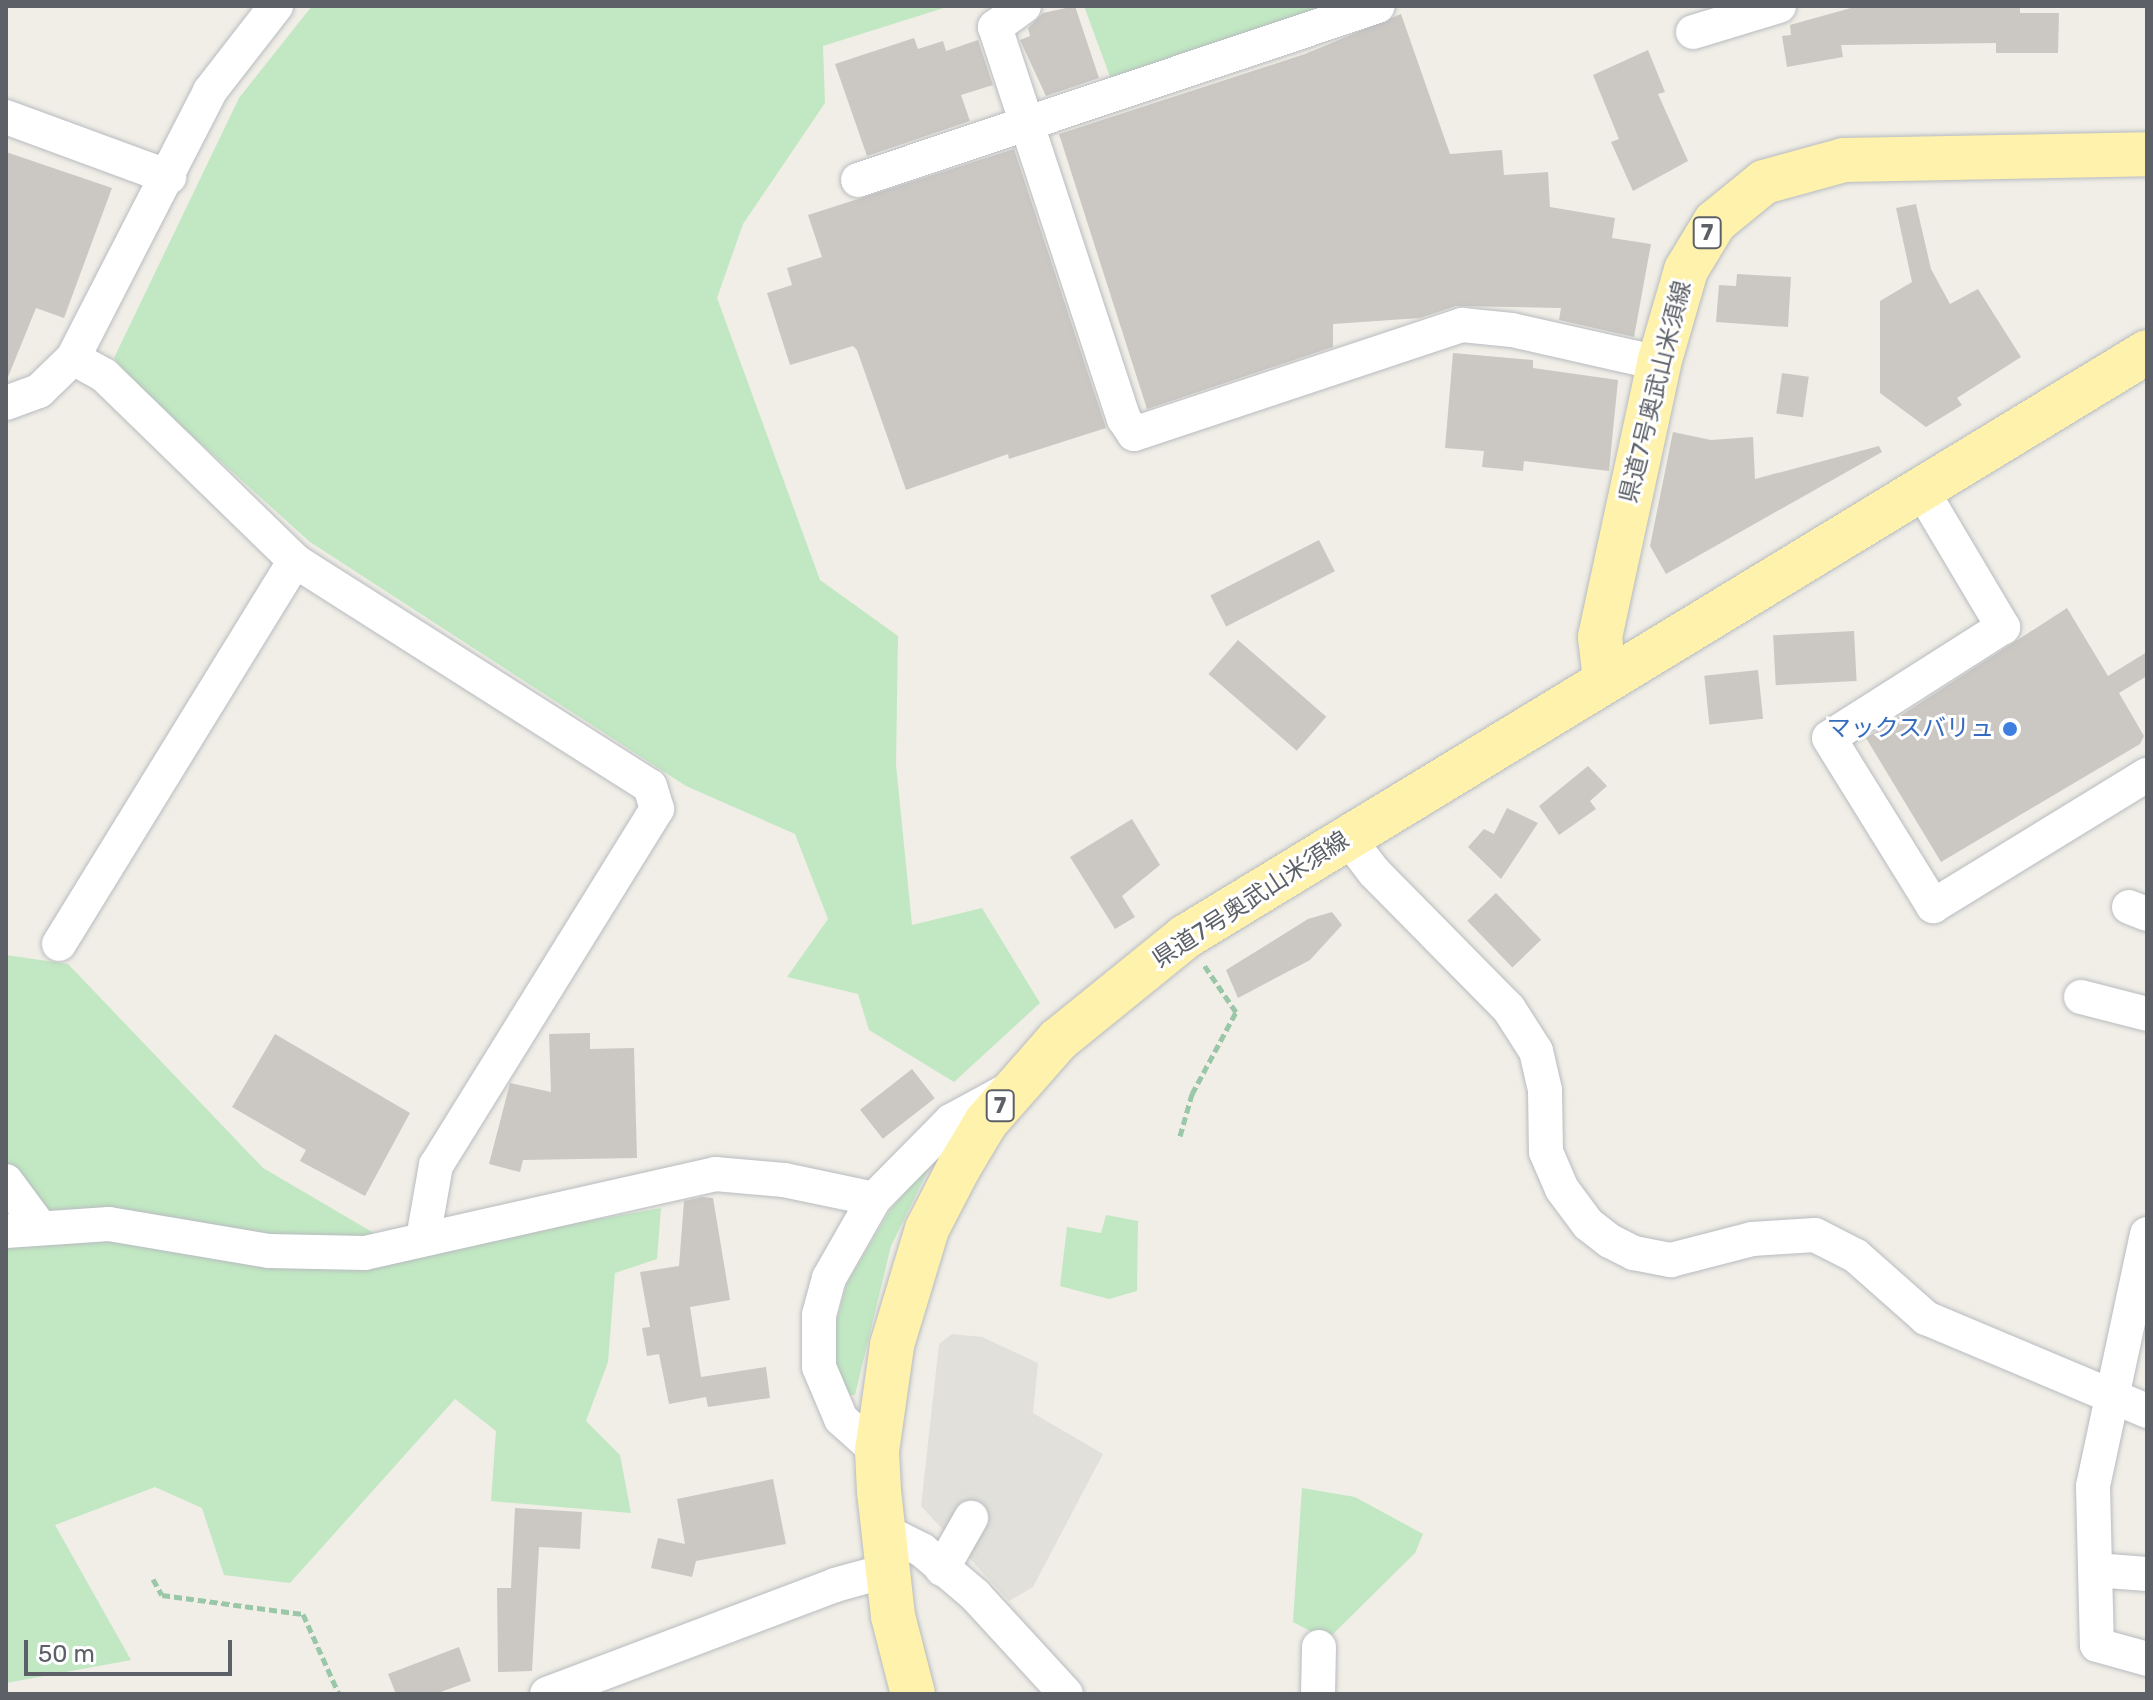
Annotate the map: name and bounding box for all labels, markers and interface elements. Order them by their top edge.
road number: 7 [1691,215,1723,251]
street label: 県道7号奥武山米須線 [1614,278,1698,506]
place label: マックスバリュ [1826,715,1994,743]
marker: マックスバリュ [2001,720,2019,738]
street label: 県道7号奥武山米須線 [1147,826,1355,974]
road number: 7 [984,1088,1016,1124]
scale bar [28,1624,236,1674]
text: 50 m [38,1640,95,1668]

